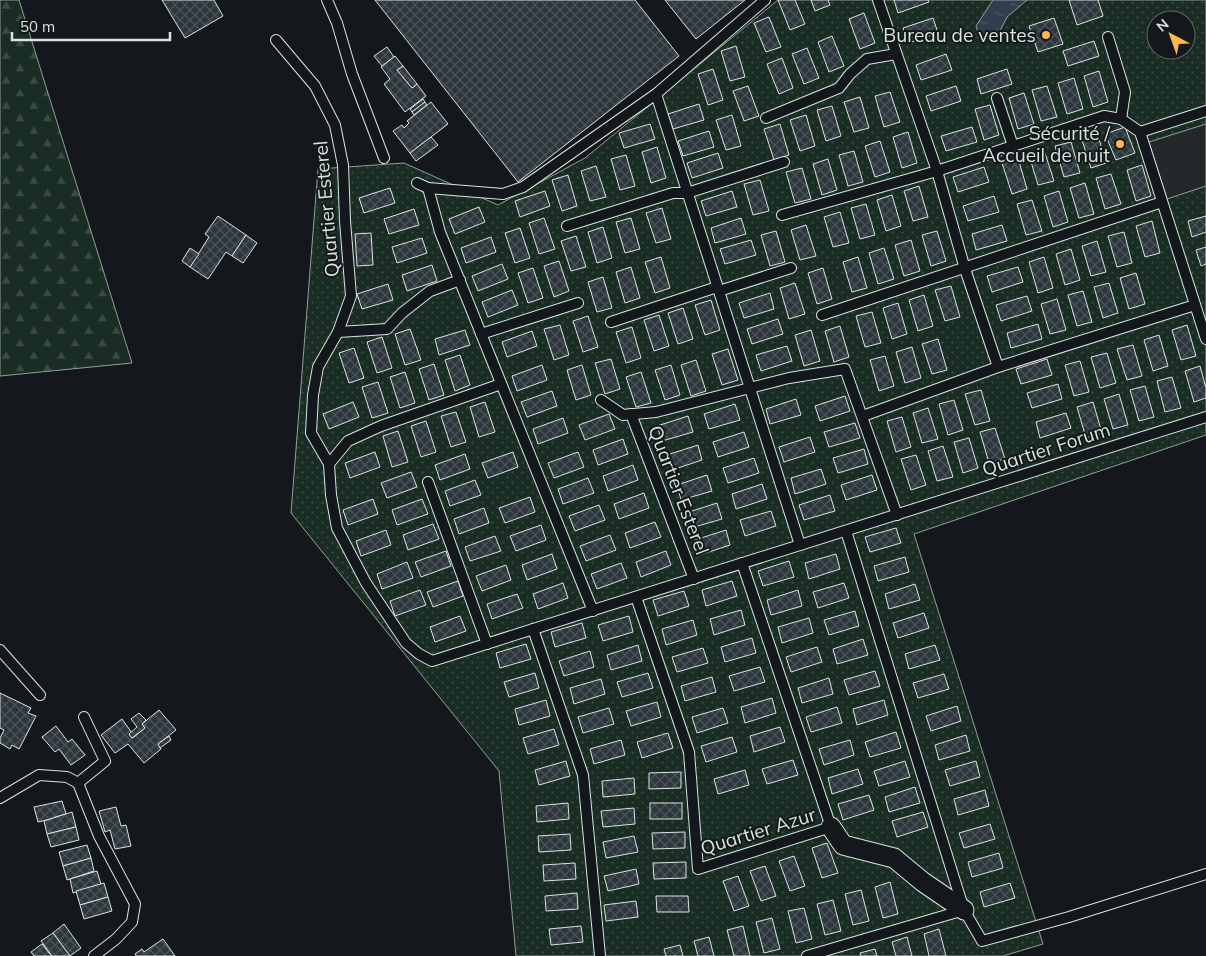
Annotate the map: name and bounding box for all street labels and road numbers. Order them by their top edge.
street label: Quartier Esterel [308,140,344,278]
street label: Quartier Forum [979,417,1113,481]
street label: Quartier Esterel [643,422,715,558]
street label: Quartier Azur [697,802,819,860]

